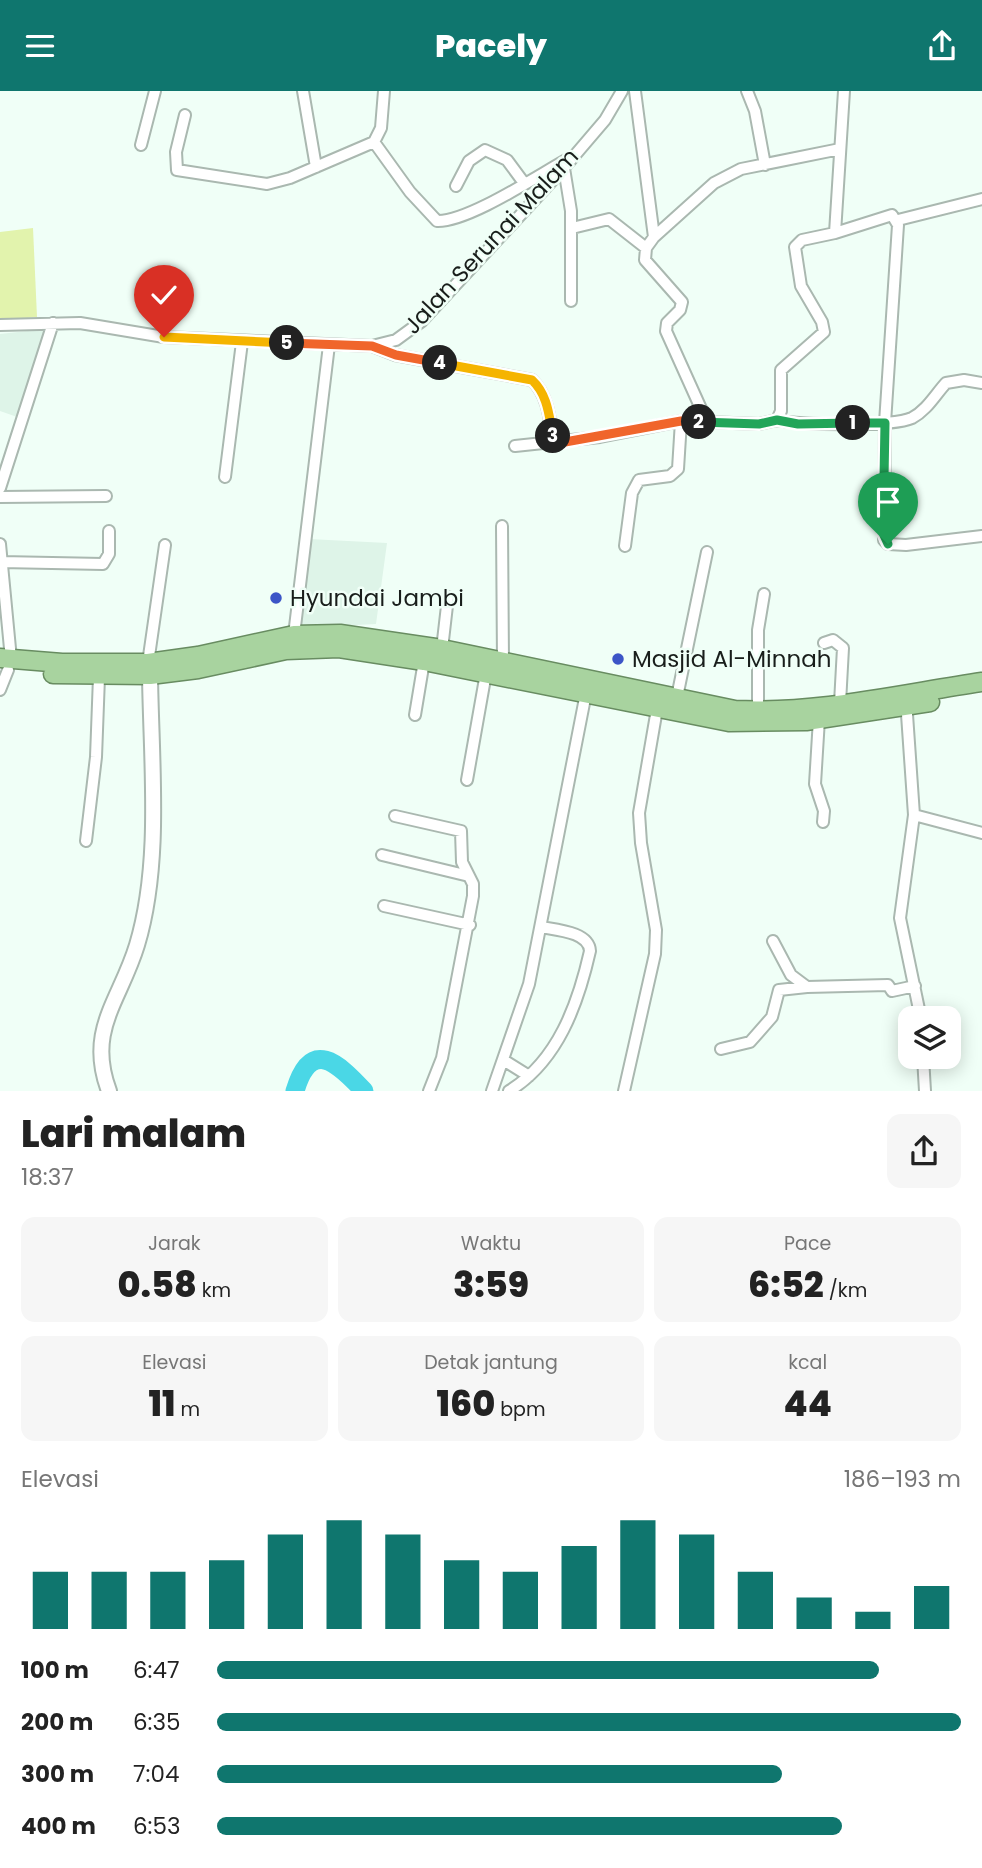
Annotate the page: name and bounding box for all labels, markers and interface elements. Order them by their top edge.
text: Pacely [435,23,547,68]
icon: menu [21,27,59,65]
icon: share [923,27,961,65]
street label: Jalan Serunai Malam [396,141,586,341]
pin [134,265,194,337]
icon: check [145,276,183,314]
pin: 5 [270,325,304,361]
text: 5 [280,329,293,356]
pin: 4 [422,345,458,381]
text: 4 [433,349,446,376]
pin: 2 [682,405,716,439]
pin: 1 [836,405,870,441]
text: 2 [693,408,704,435]
text: 1 [849,409,856,436]
pin: 3 [536,419,570,453]
text: 3 [547,422,558,449]
pin [858,472,918,544]
icon: arrive [869,483,907,521]
place label: Hyundai Jambi [290,582,464,614]
marker: Hyundai Jambi [268,590,284,606]
place label: Masjid Al-Minnah [632,643,831,675]
marker: Masjid Al-Minnah [610,651,626,667]
map controls [898,1006,961,1069]
button: layers [898,1006,961,1069]
text: Lari malam [21,1107,246,1160]
button: share [887,1114,961,1188]
text: 18:37 [21,1161,74,1193]
text: Jarak [148,1230,201,1257]
text: Waktu [461,1230,521,1257]
text: Pace [784,1230,831,1257]
text: 0.58 [117,1260,197,1309]
text: 3:59 [453,1260,529,1309]
text: 6:52 [748,1260,824,1309]
text: km [197,1277,231,1304]
text: /km [824,1277,867,1304]
text: Elevasi [142,1349,206,1376]
text: Detak jantung [424,1349,558,1376]
text: kcal [788,1349,827,1376]
text: 11 [148,1379,176,1428]
text: 160 [436,1379,495,1428]
text: 44 [783,1379,832,1428]
text: m [176,1396,200,1423]
text: bpm [495,1396,546,1423]
text: Elevasi [21,1463,99,1495]
text: 186–193 m [844,1463,961,1495]
text: 100 m [21,1654,89,1686]
text: 6:47 [133,1654,180,1686]
text: 200 m [21,1706,93,1738]
text: 6:35 [133,1706,181,1738]
text: 300 m [21,1758,94,1790]
text: 7:04 [133,1758,179,1790]
text: 400 m [21,1810,96,1842]
text: 6:53 [133,1810,181,1842]

